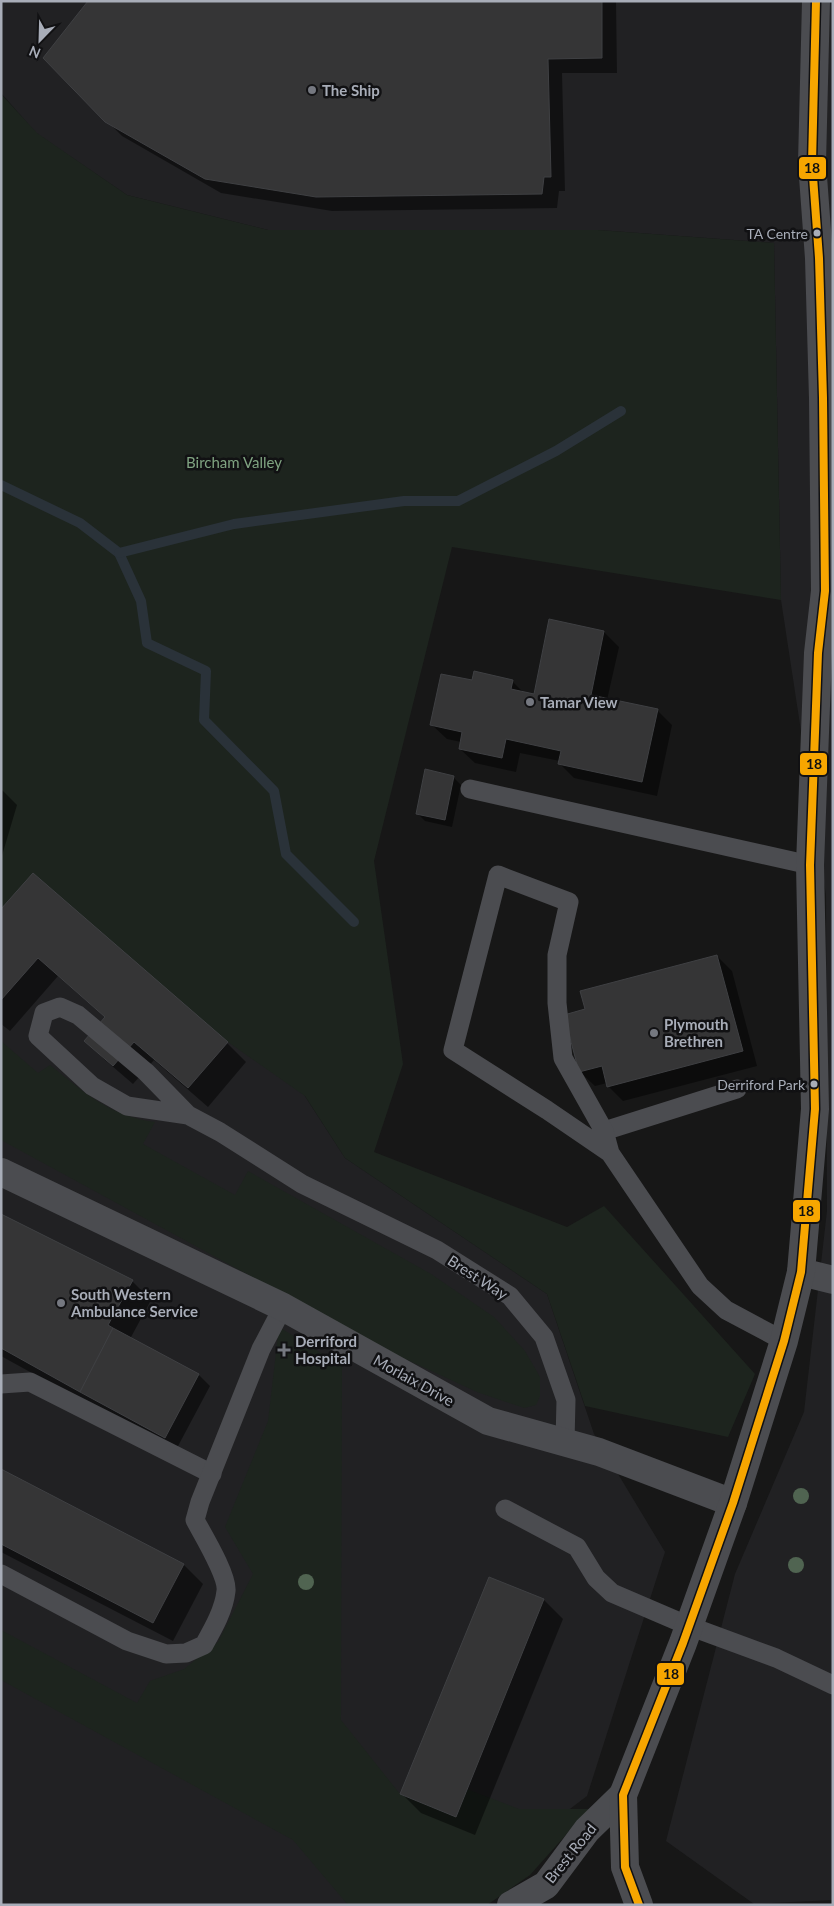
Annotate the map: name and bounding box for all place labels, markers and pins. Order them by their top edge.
place label: The Ship [322,81,380,99]
marker: The Ship [306,84,318,96]
place label: TA Centre [747,225,808,242]
marker: TA Centre [812,228,822,238]
place label: Tamar View [540,693,618,711]
marker: Tamar View [524,696,536,708]
place label: Plymouth Brethren [664,1015,729,1050]
marker: Plymouth Brethren [648,1027,660,1039]
place label: Derriford Park [717,1076,806,1093]
marker: Derriford Park [809,1079,819,1089]
place label: South Western Ambulance Service [70,1285,198,1320]
marker: South Western Ambulance Service [55,1297,67,1309]
place label: Derriford Hospital [295,1332,357,1367]
marker: Derriford Hospital [277,1343,291,1357]

